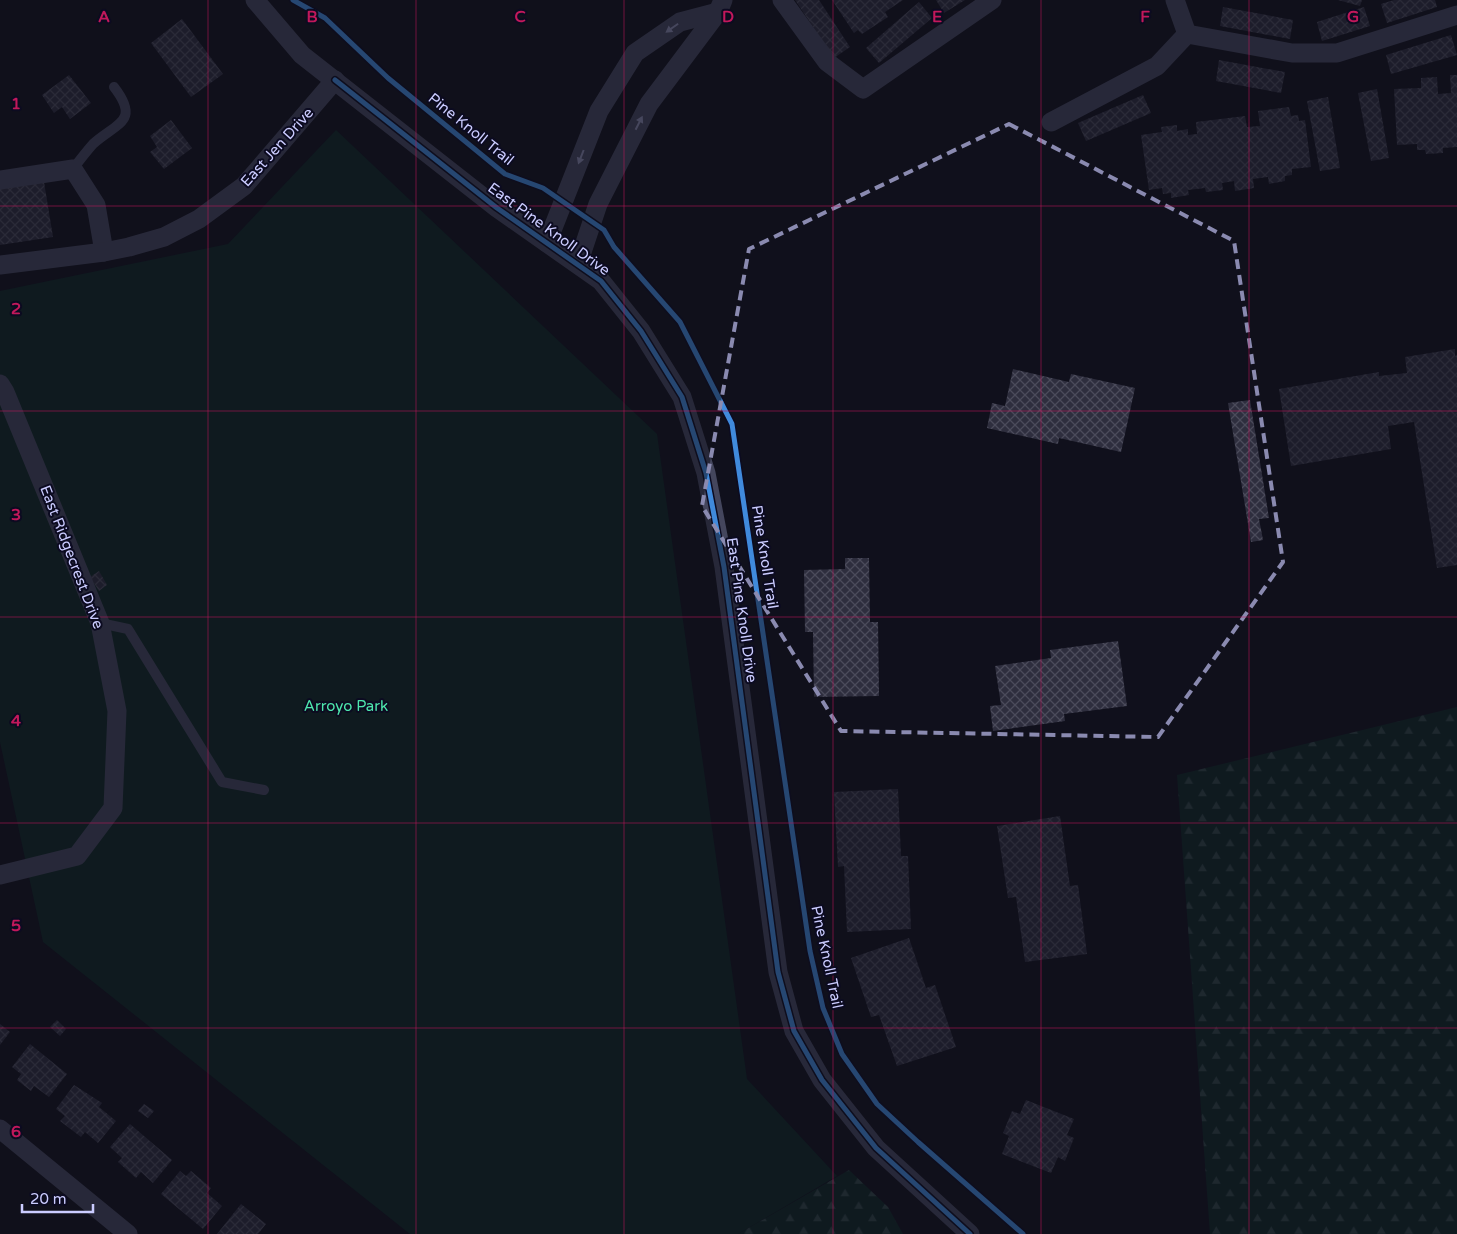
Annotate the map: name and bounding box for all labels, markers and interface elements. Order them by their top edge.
text: A [98,7,110,27]
text: B [306,7,318,27]
text: C [514,7,526,27]
text: D [722,7,734,27]
text: E [932,7,942,27]
text: F [1140,7,1150,27]
text: G [1347,7,1359,27]
one-way arrow [665,23,679,33]
street label: Pine Knoll Trail [425,89,517,169]
text: 1 [11,94,21,114]
street label: East Jen Drive [237,104,317,190]
one-way arrow [635,116,643,131]
one-way arrow [577,150,584,165]
street label: East Pine Knoll Drive [484,179,614,279]
text: 2 [11,299,21,319]
street label: East Ridgecrest Drive [36,483,108,631]
street label: Pine Knoll Trail [748,504,782,610]
text: 3 [11,505,21,525]
street label: East Pine Knoll Drive [723,536,761,684]
park label: Arroyo Park [304,697,388,715]
text: 4 [11,711,21,731]
street label: Pine Knoll Trail [807,904,847,1010]
text: 5 [11,916,21,936]
text: 6 [11,1122,21,1142]
scale bar [22,1182,94,1214]
text: 20 m [30,1190,67,1208]

